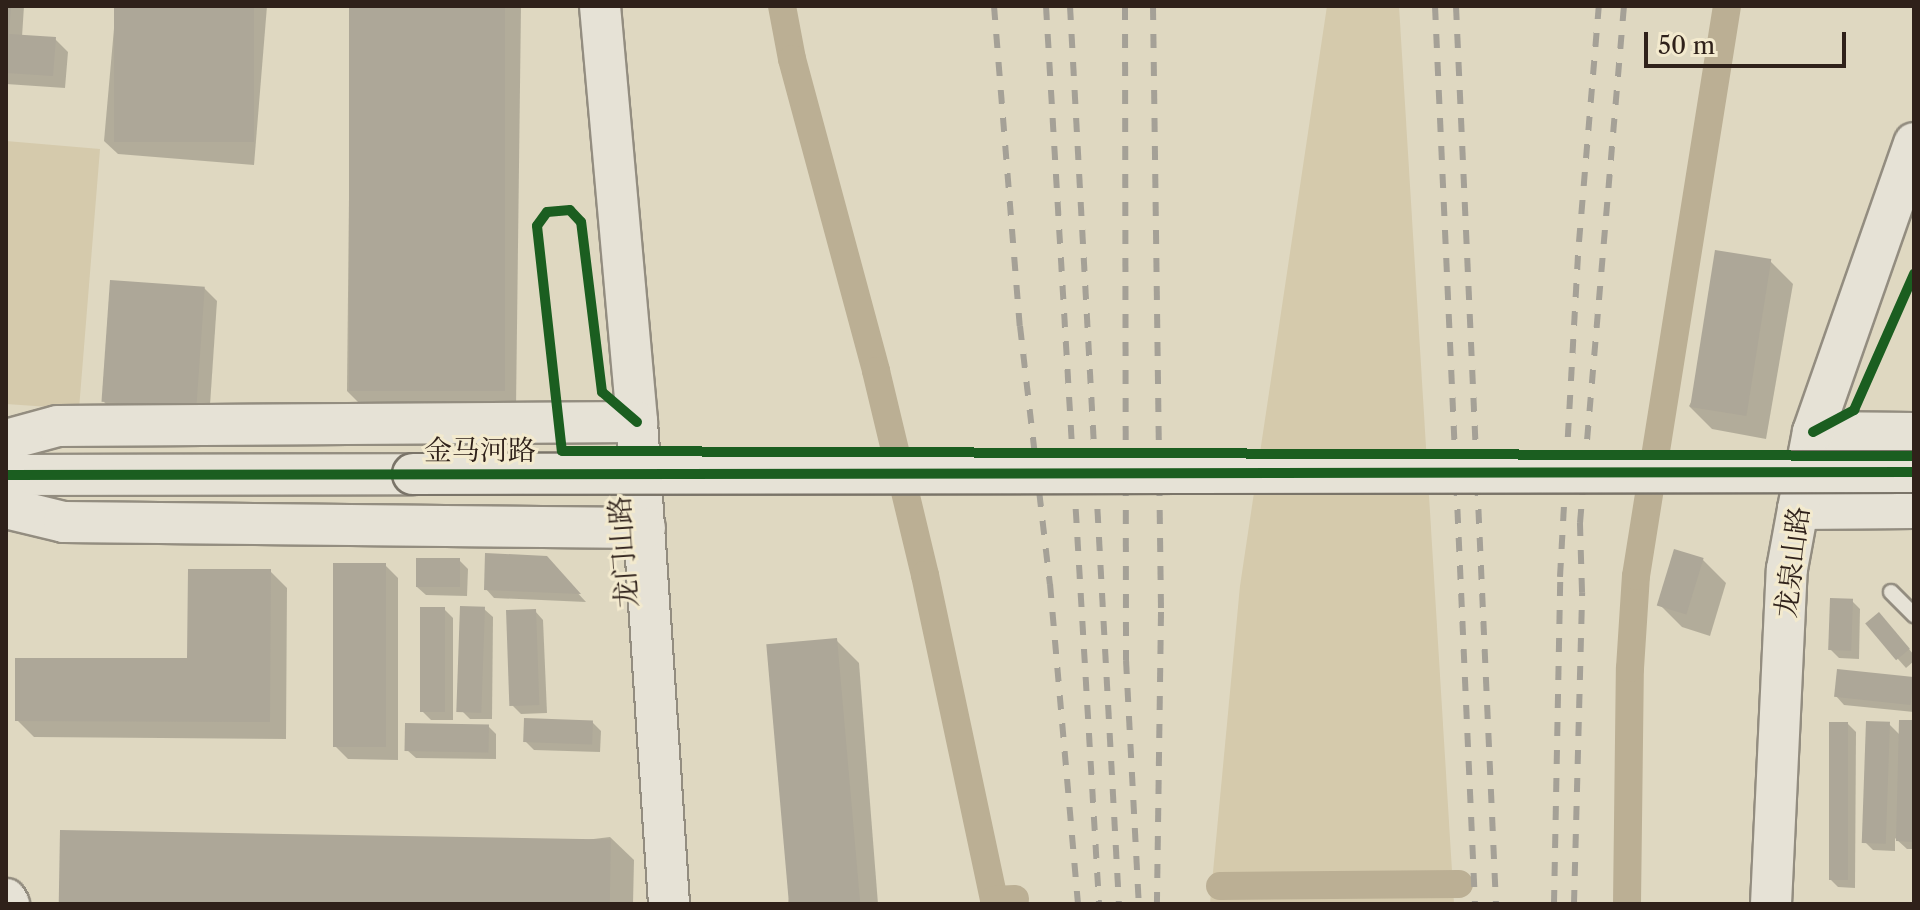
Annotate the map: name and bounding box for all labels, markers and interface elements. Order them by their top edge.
scale bar [1648,16,1850,66]
text: 50 m [1658,31,1715,60]
street label: 金马河路 [424,433,536,467]
street label: 龙门山路 [602,495,644,609]
street label: 龙泉山路 [1769,504,1815,620]

